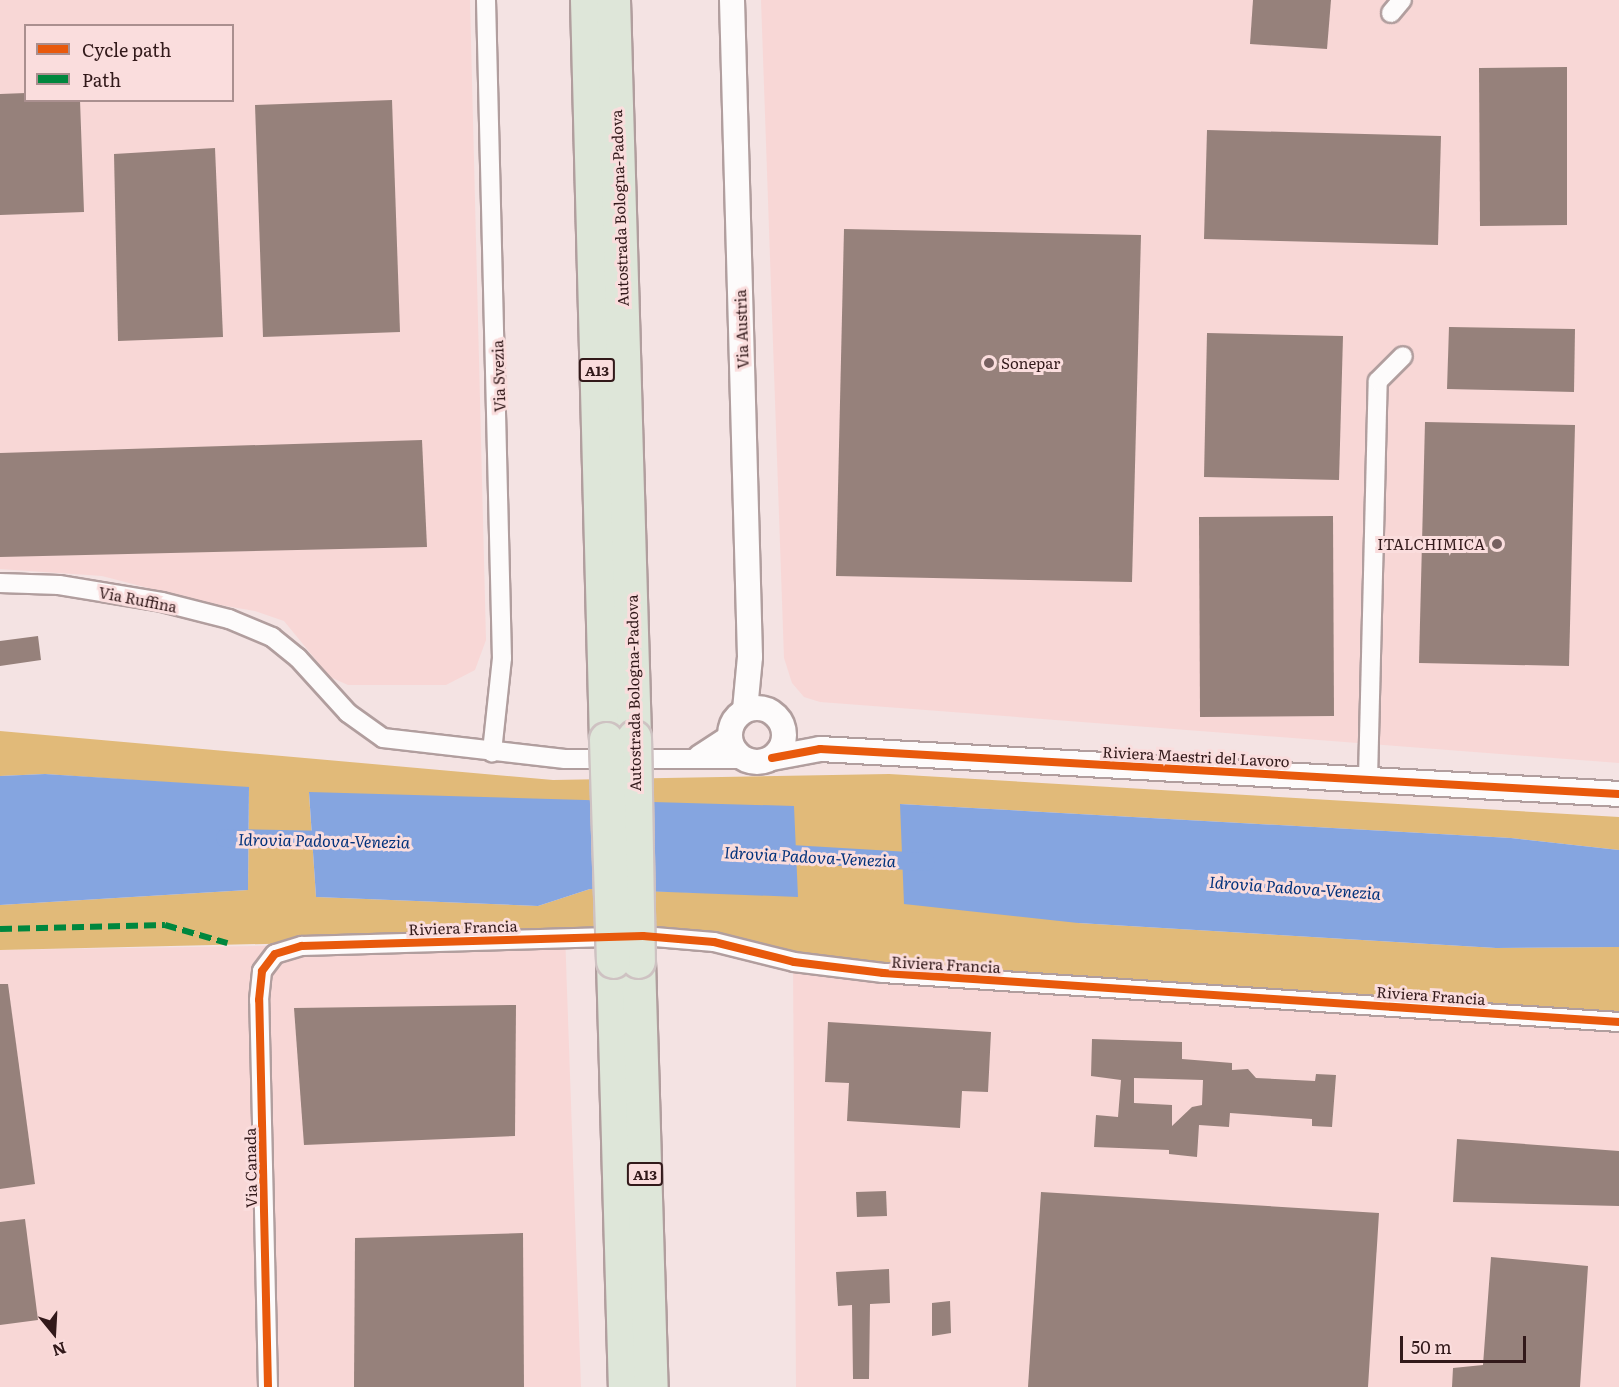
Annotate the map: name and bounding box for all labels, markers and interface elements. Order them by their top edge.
legend [24,24,234,102]
text: Cycle path [82,36,171,63]
text: Path [82,66,121,93]
street label: Autostrada Bologna-Padova [607,109,631,307]
street label: Via Austria [731,289,751,369]
street label: Via Svezia [488,340,508,412]
place label: Sonepar [1001,354,1060,372]
marker: Sonepar [982,356,996,370]
road number: A13 [578,359,616,381]
place label: ITALCHIMICA [1377,535,1485,553]
marker: ITALCHIMICA [1490,537,1504,551]
street label: Via Ruffina [97,583,179,615]
street label: Autostrada Bologna-Padova [622,594,644,792]
street label: Riviera Maestri del Lavoro [1102,742,1290,770]
water label: Idrovia Padova-Venezia [238,829,410,851]
water label: Idrovia Padova-Venezia [724,842,896,870]
water label: Idrovia Padova-Venezia [1209,871,1381,903]
street label: Riviera Francia [408,916,518,938]
street label: Riviera Francia [891,952,1001,976]
street label: Riviera Francia [1376,982,1486,1008]
street label: Via Canada [240,1128,260,1208]
road number: A13 [626,1163,664,1185]
north arrow [24,1303,84,1363]
scale bar [1403,1324,1529,1362]
text: 50 m [1411,1333,1452,1360]
text: N [49,1337,70,1364]

